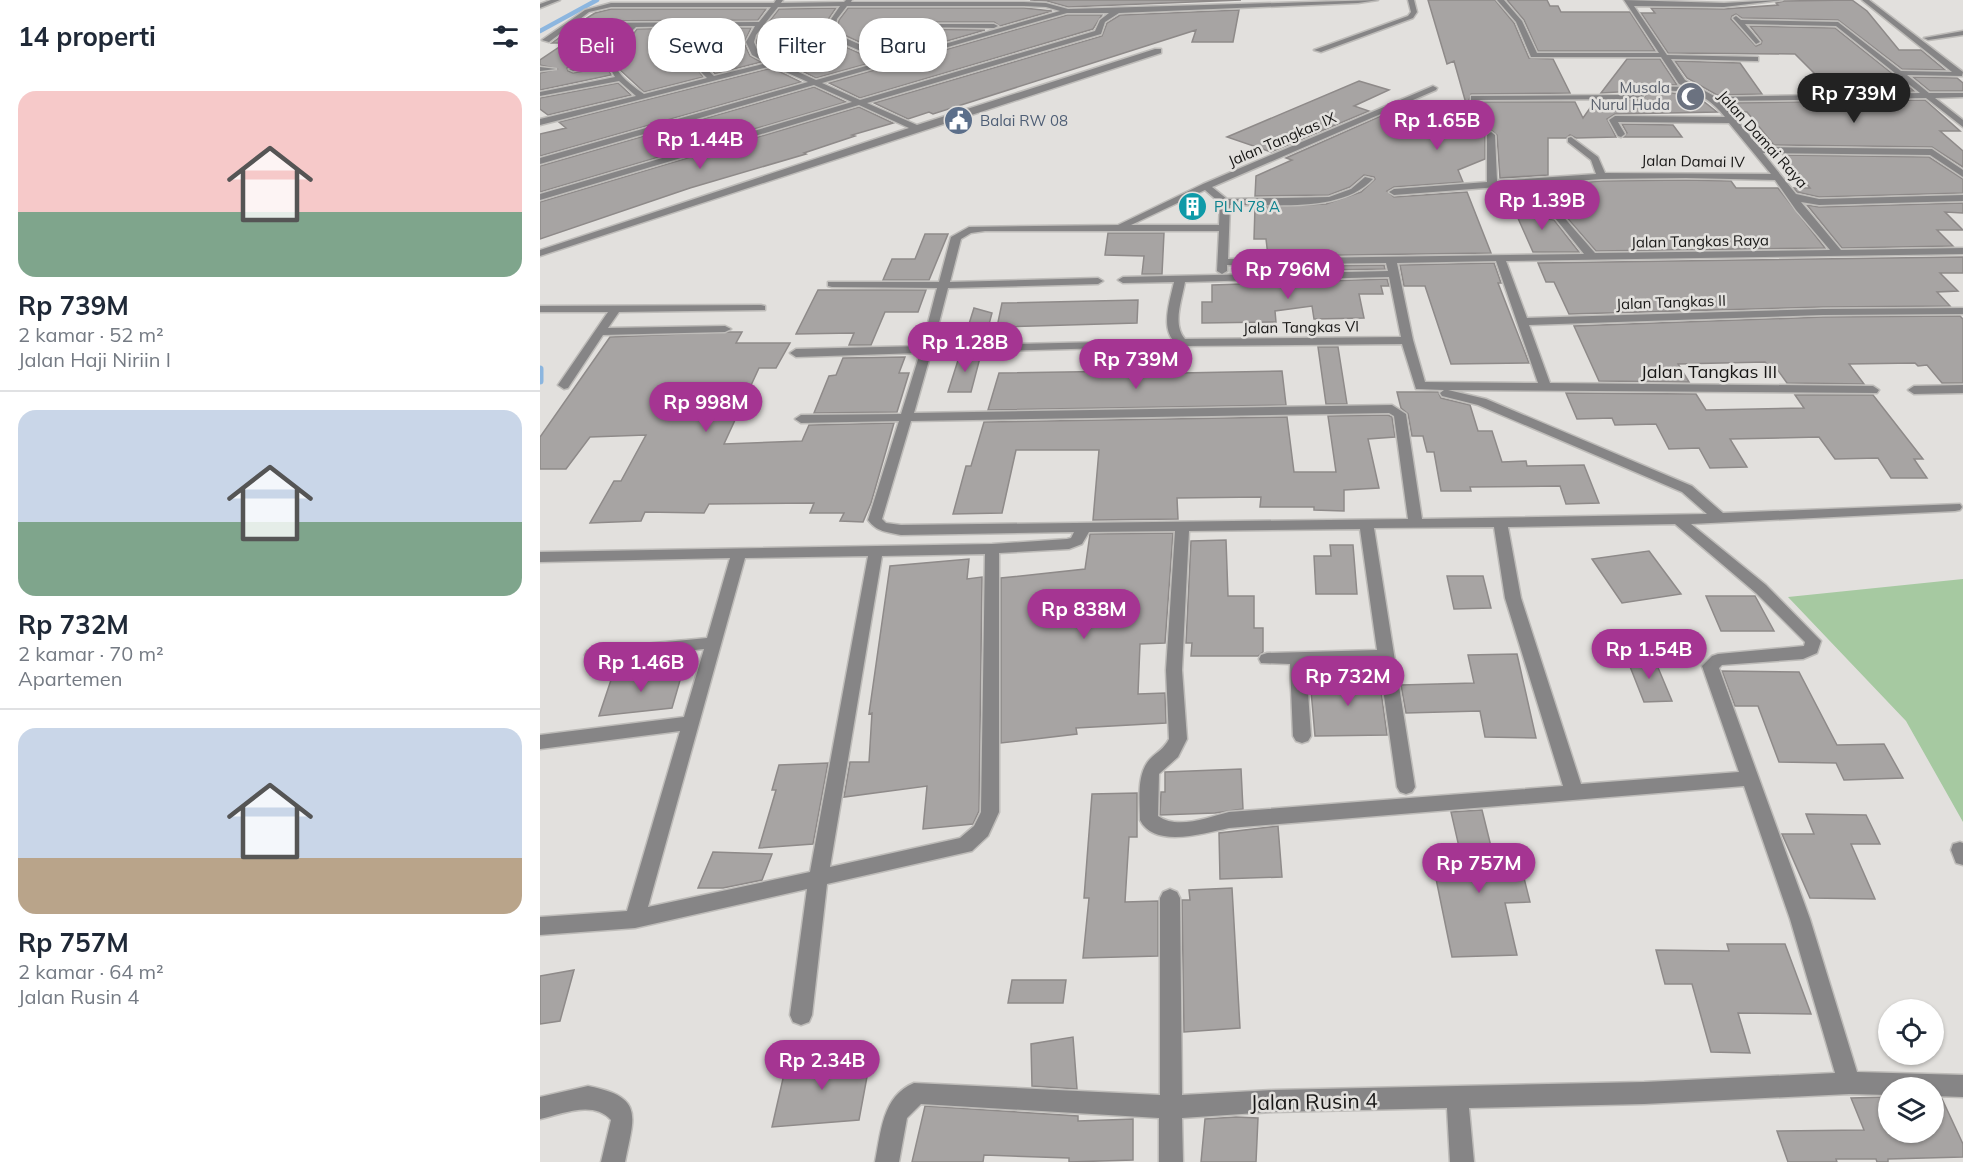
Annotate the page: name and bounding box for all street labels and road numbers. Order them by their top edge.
street label: Jalan Damai Raya [1714,86,1812,192]
street label: Jalan Tangkas IX [1225,108,1339,170]
street label: Jalan Damai IV [1641,151,1745,171]
street label: Jalan Tangkas Raya [1631,230,1769,252]
street label: Jalan Tangkas II [1616,291,1726,313]
street label: Jalan Tangkas VI [1243,316,1359,338]
street label: Jalan Tangkas III [1641,360,1777,383]
street label: Jalan Rusin 4 [1250,1087,1378,1115]

